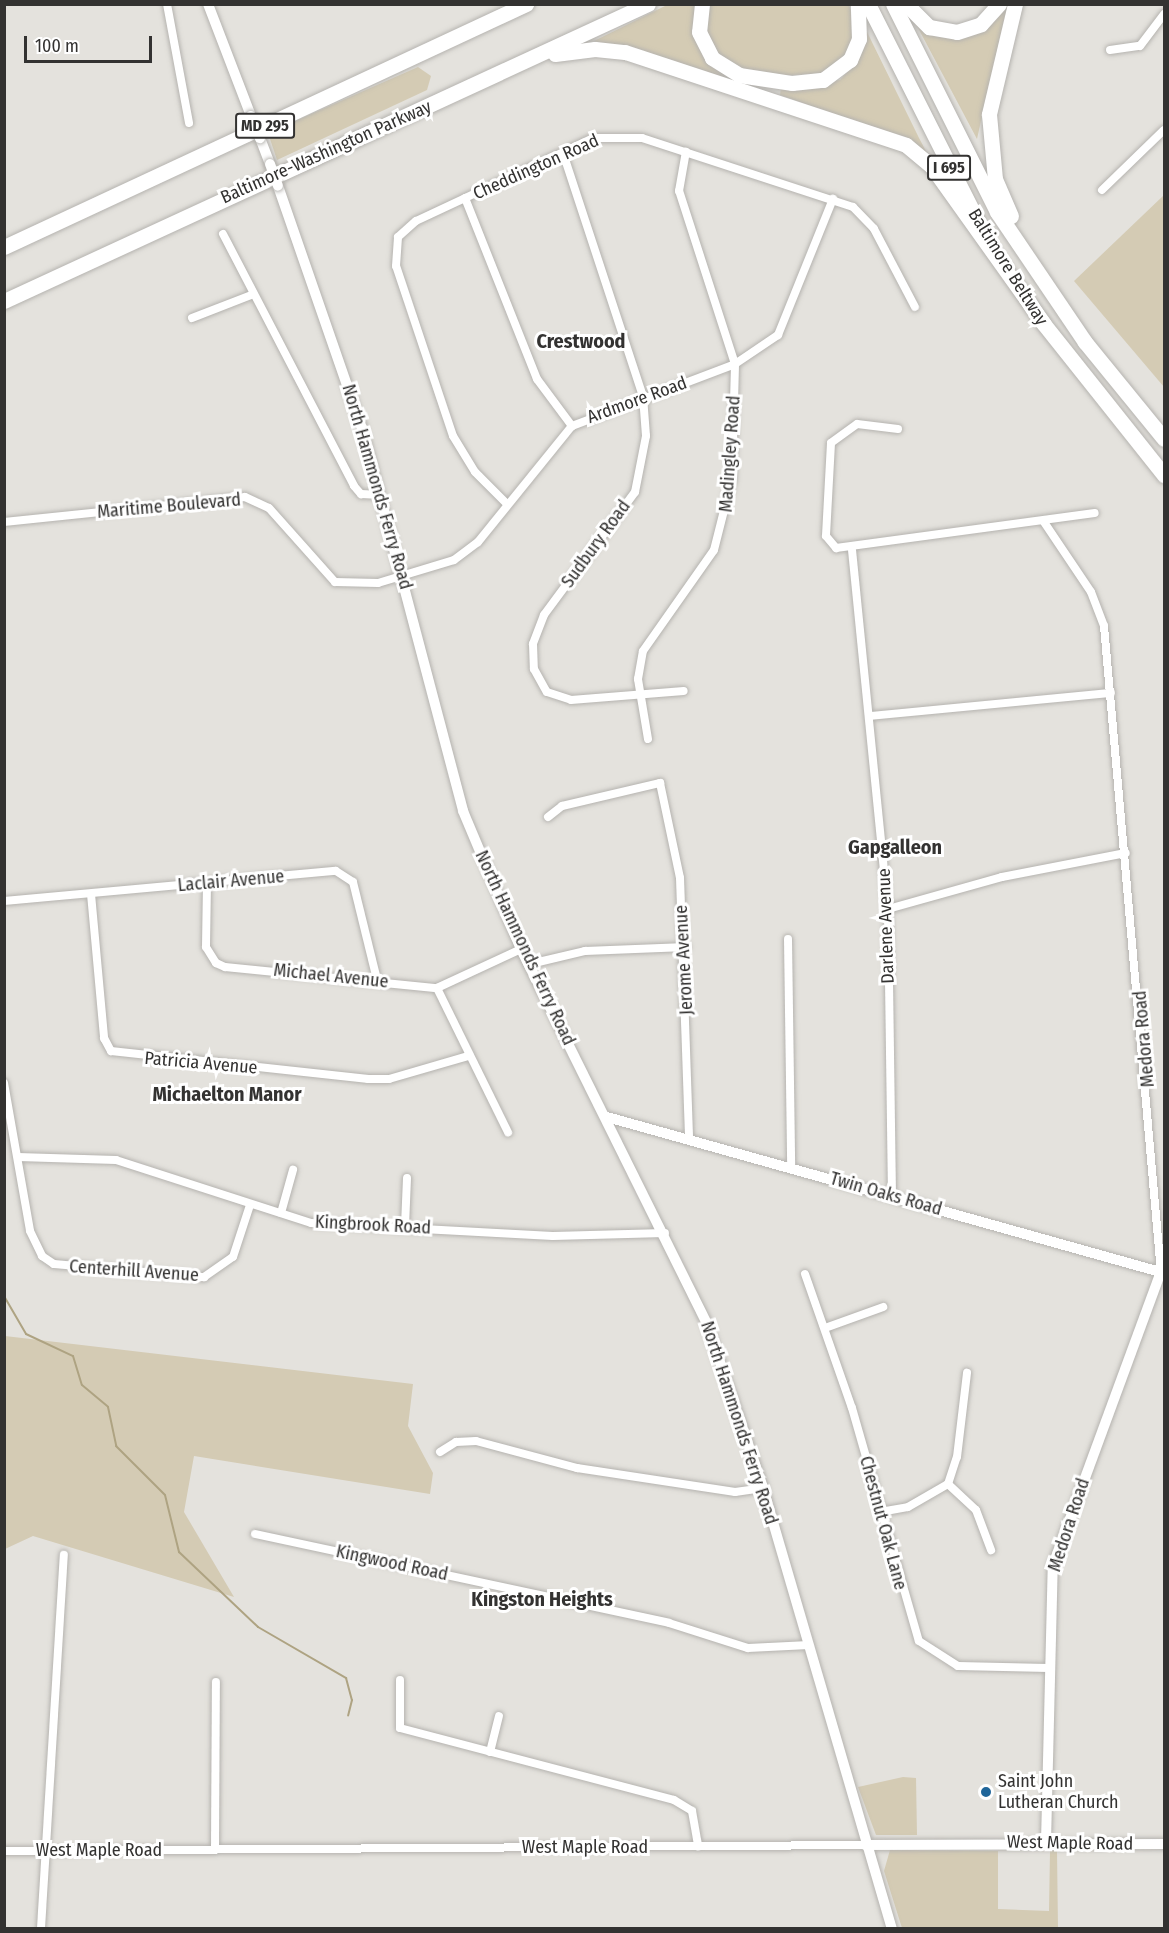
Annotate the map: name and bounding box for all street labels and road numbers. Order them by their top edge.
street label: Baltimore-Washington Parkway [217,96,435,208]
road number: MD 295 [235,113,295,139]
street label: Cheddington Road [470,130,602,204]
road number: I 695 [926,155,972,181]
street label: Baltimore Beltway [964,205,1052,329]
street label: Ardmore Road [584,372,690,428]
street label: North Hammonds Ferry Road [337,382,417,592]
street label: Madingley Road [715,395,745,513]
street label: Maritime Boulevard [96,489,242,523]
street label: Sudbury Road [557,496,635,592]
street label: North Hammonds Ferry Road [470,847,580,1049]
street label: Laclair Avenue [177,866,285,896]
street label: Darlene Avenue [873,868,899,984]
street label: Jerome Avenue [670,904,698,1016]
street label: Michael Avenue [273,959,389,993]
street label: Medora Road [1129,990,1159,1088]
street label: Patricia Avenue [144,1047,258,1079]
street label: Twin Oaks Road [828,1168,944,1220]
street label: Kingbrook Road [314,1211,432,1239]
street label: Centerhill Avenue [69,1256,199,1286]
street label: North Hammonds Ferry Road [696,1319,782,1527]
street label: Chestnut Oak Lane [855,1454,911,1592]
street label: Medora Road [1044,1476,1094,1574]
street label: Kingwood Road [334,1541,450,1585]
street label: West Maple Road [1007,1831,1133,1855]
street label: West Maple Road [522,1836,648,1858]
street label: West Maple Road [36,1839,162,1861]

